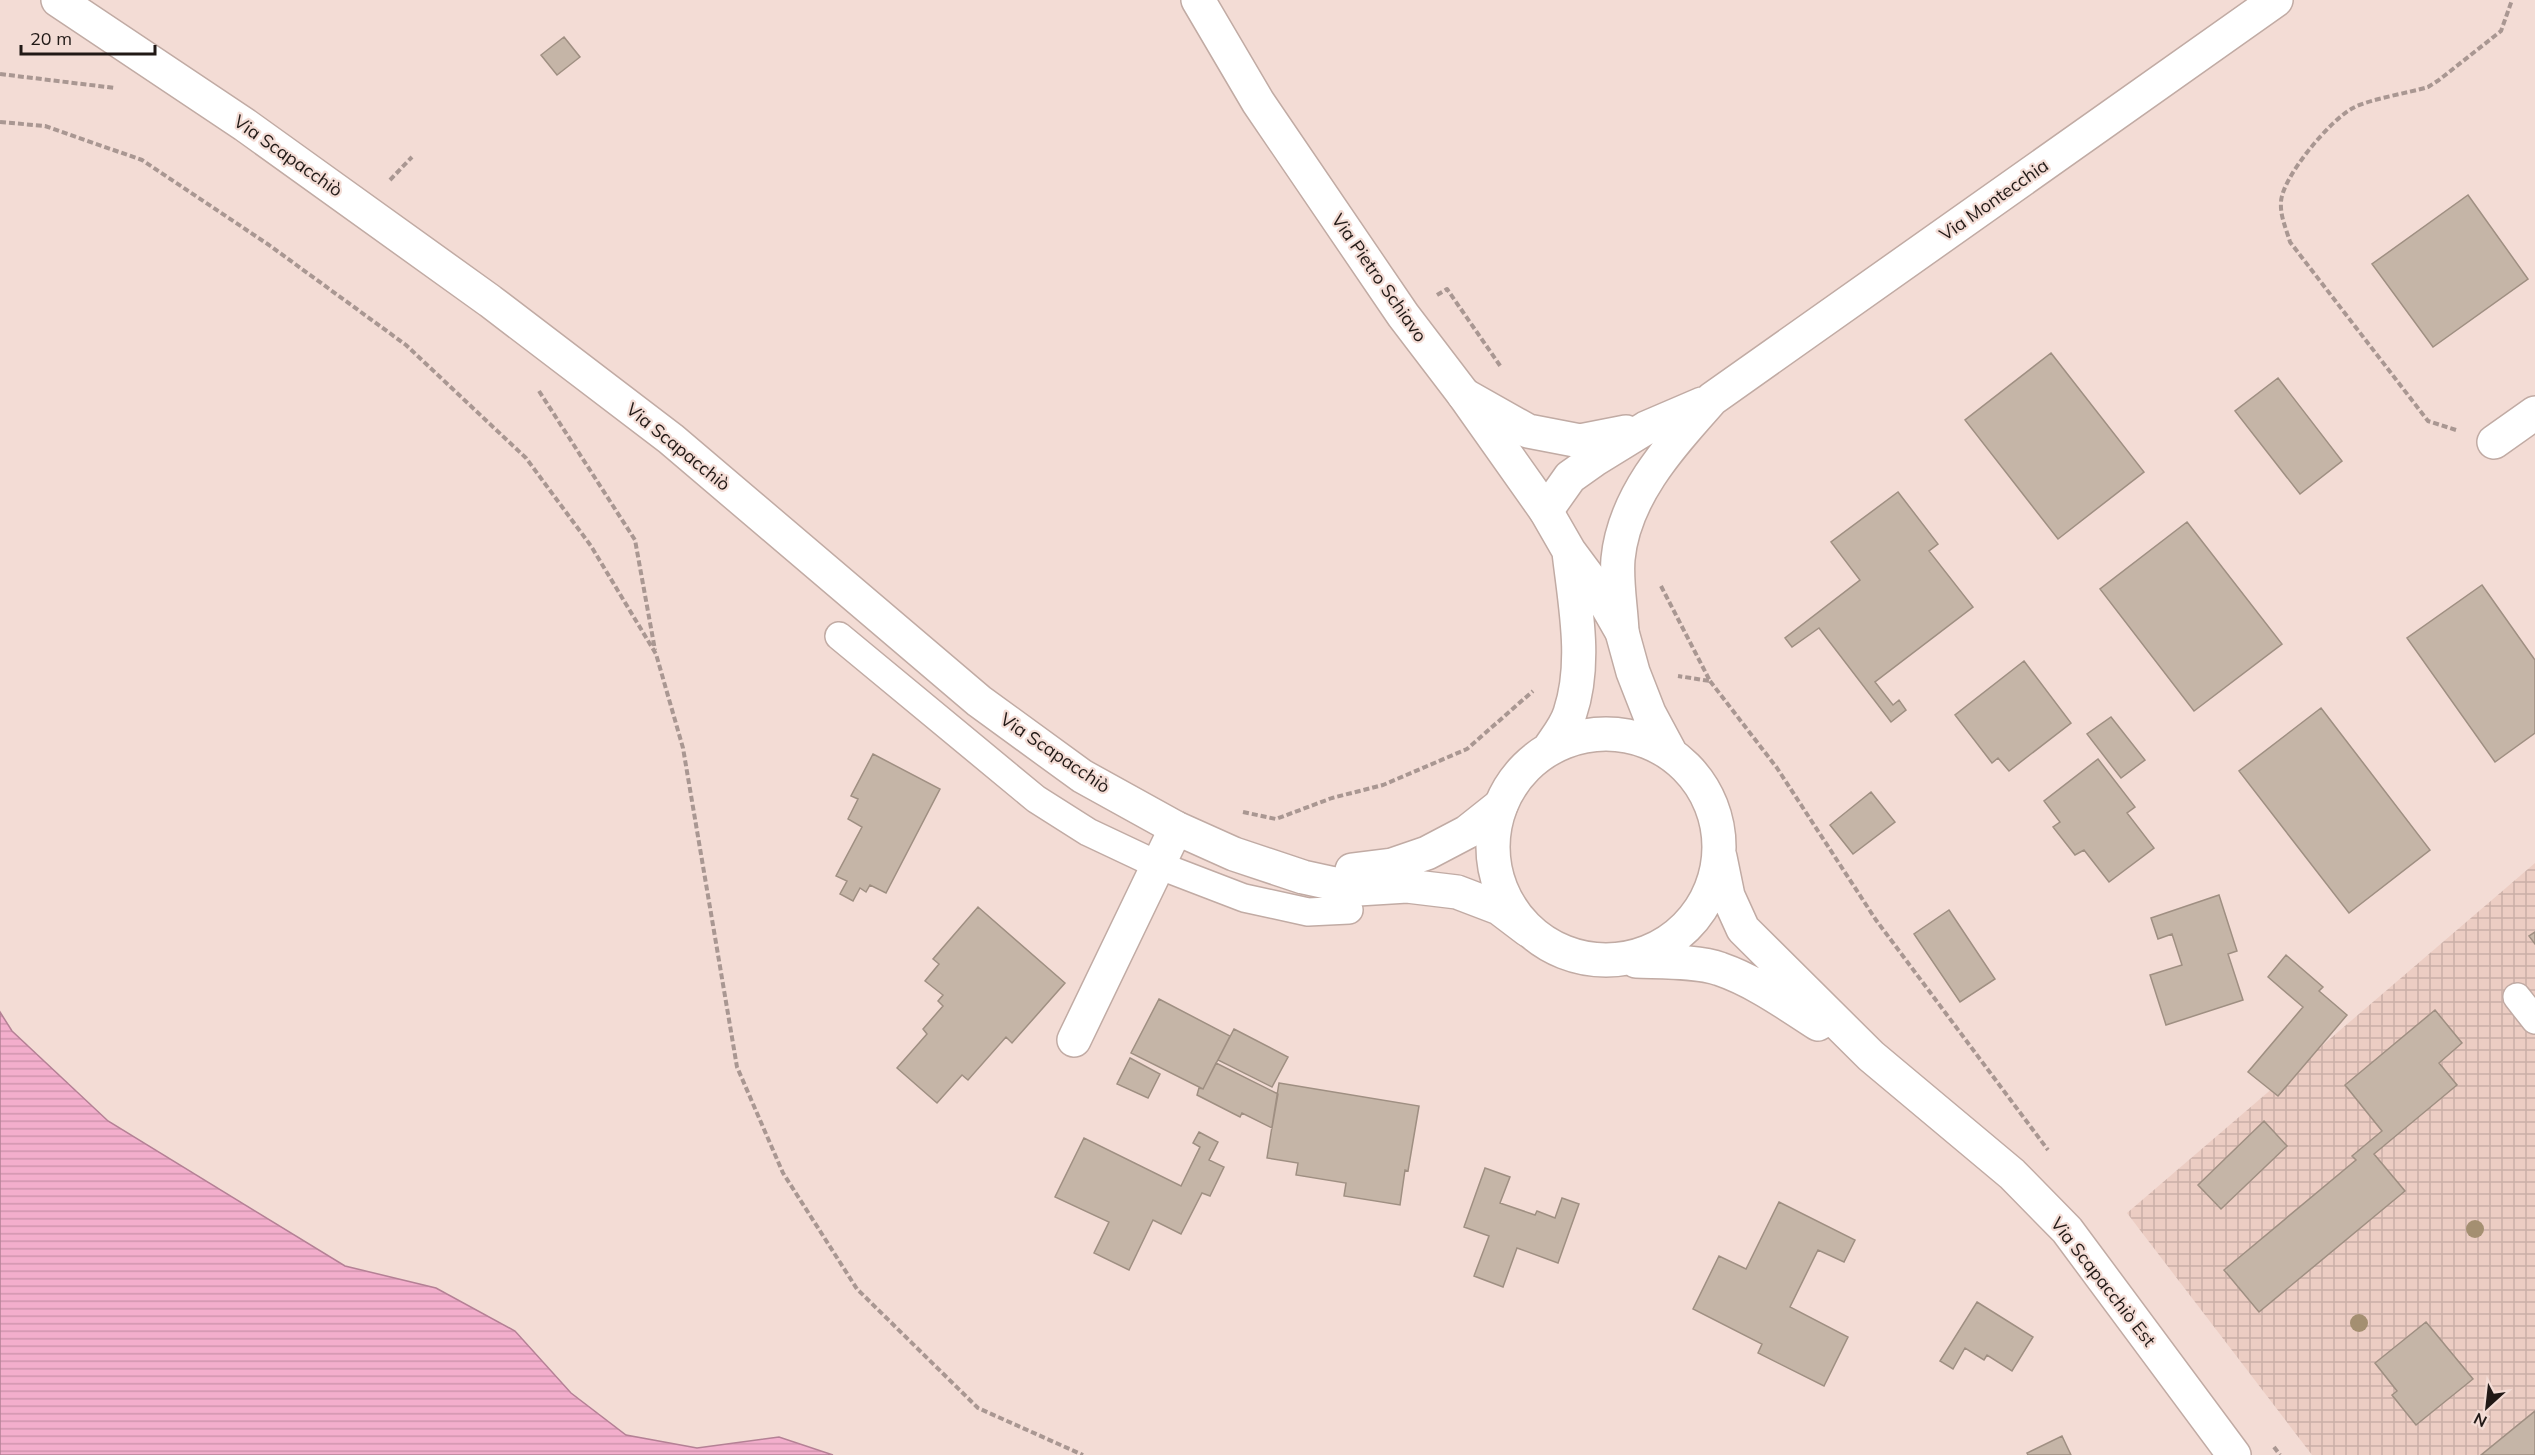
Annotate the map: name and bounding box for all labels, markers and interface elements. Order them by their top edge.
scale bar [21,18,154,56]
text: 20 m [30,27,72,50]
street label: Via Scapacchiò [229,110,347,202]
street label: Via Montecchia [1935,153,2053,246]
street label: Via Pietro Schiavo [1327,209,1432,346]
street label: Via Scapacchiò [622,398,735,496]
street label: Via Scapacchiò [996,707,1115,798]
street label: Via Scapacchiò Est [2046,1212,2161,1351]
north arrow [2457,1377,2517,1437]
text: N [2470,1409,2490,1432]

